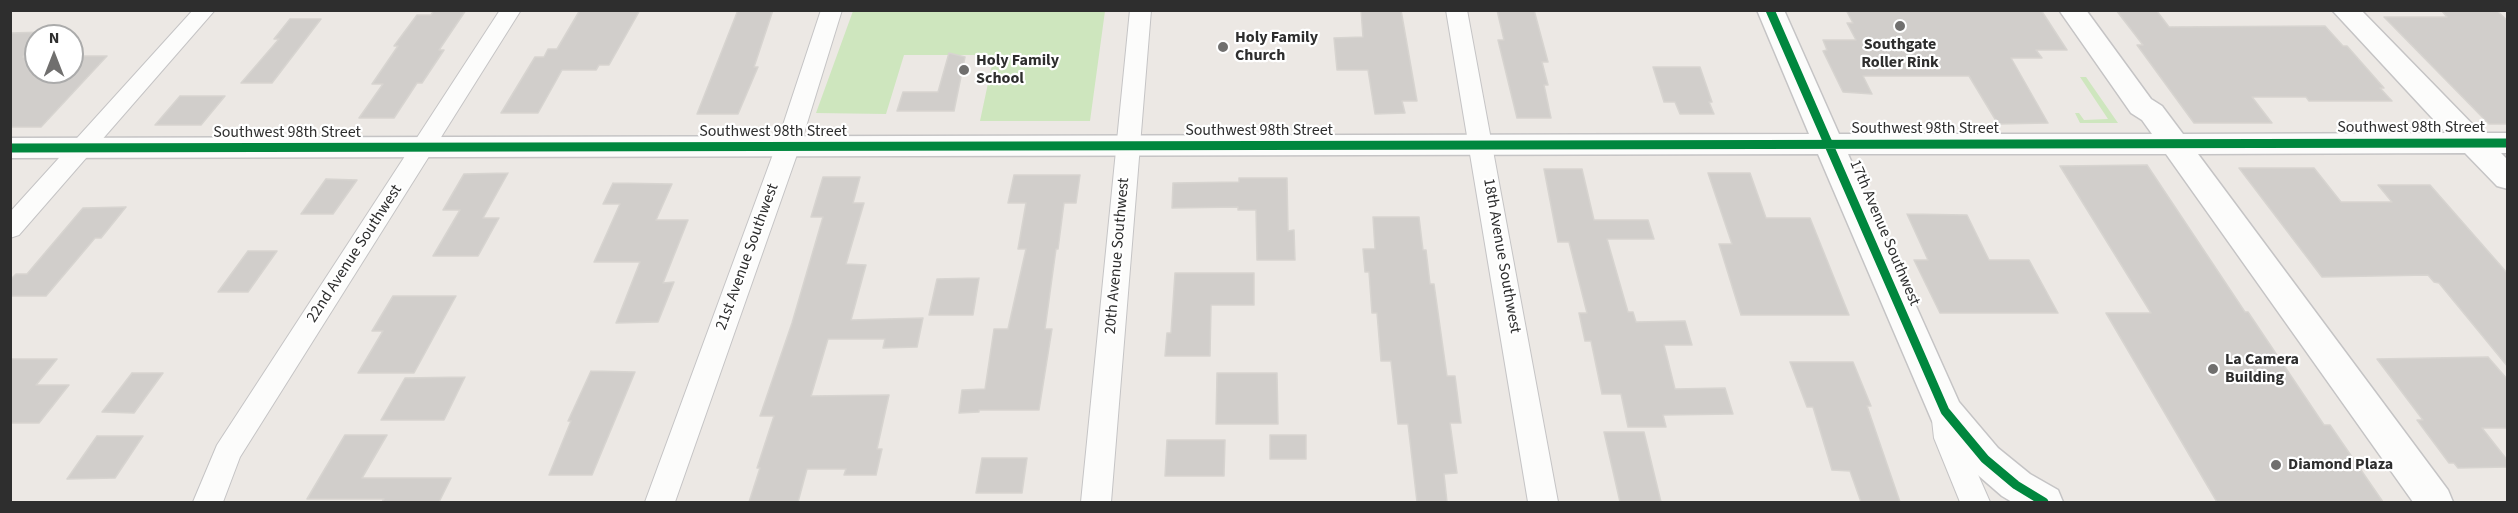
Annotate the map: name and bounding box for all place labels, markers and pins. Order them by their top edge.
marker: Southgate Roller Rink [1893,19,1907,33]
place label: Holy Family Church [1235,28,1318,66]
place label: Southgate Roller Rink [1861,35,1939,73]
marker: Holy Family Church [1216,40,1230,54]
place label: Holy Family School [976,51,1059,89]
marker: Holy Family School [957,63,971,77]
place label: La Camera Building [2225,350,2299,388]
marker: La Camera Building [2206,362,2220,376]
place label: Diamond Plaza [2288,455,2393,475]
marker: Diamond Plaza [2269,458,2283,472]

